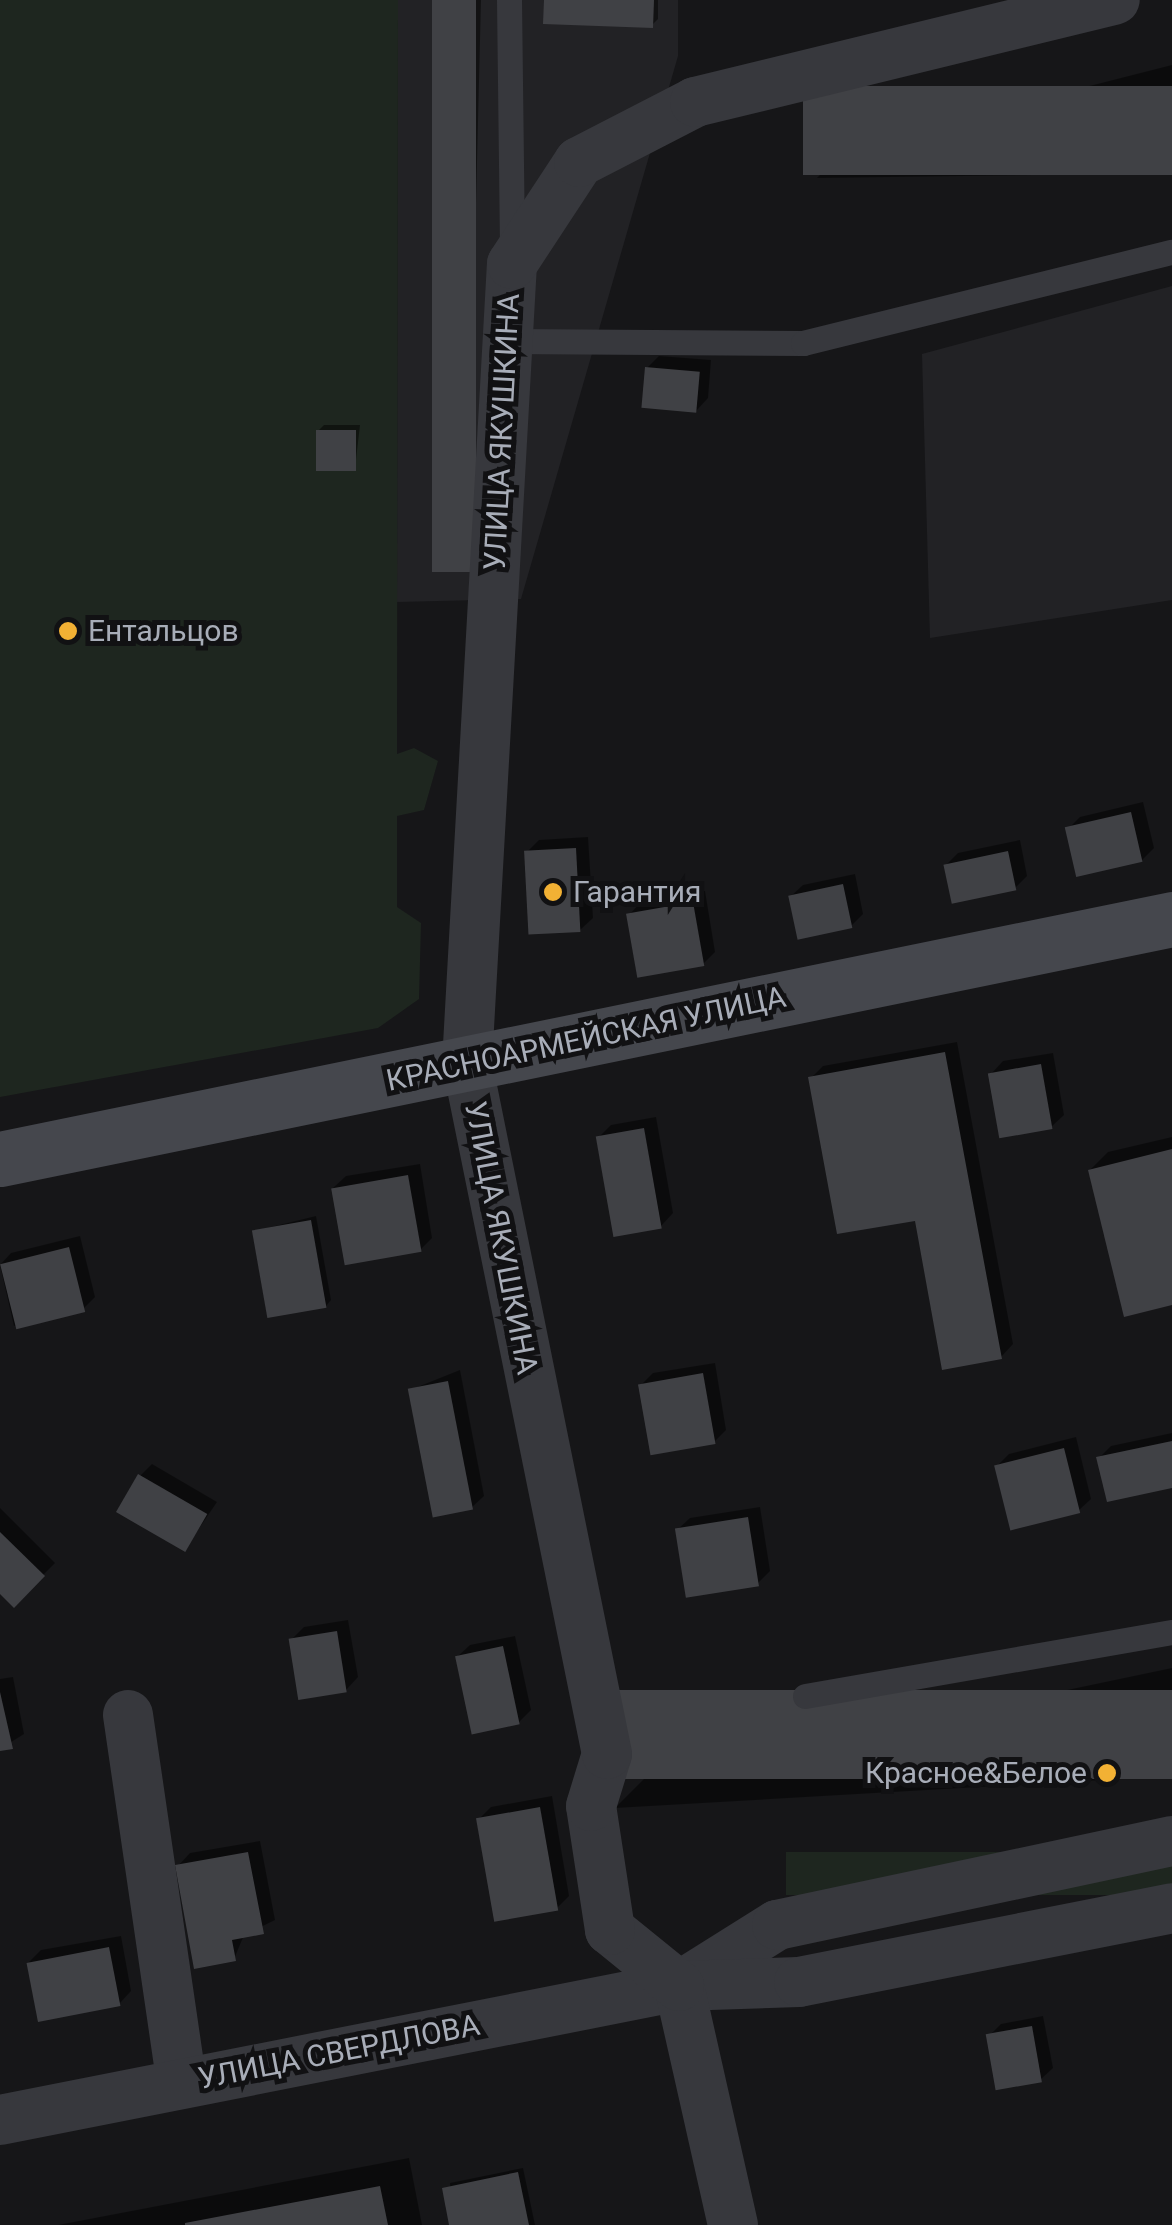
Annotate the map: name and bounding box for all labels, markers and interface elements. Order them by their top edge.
street label: УЛИЦА ЯКУШКИНА [477,293,527,571]
place label: Ентальцов [88,613,239,649]
marker: Ентальцов [57,620,79,642]
place label: Гарантия [573,874,702,910]
marker: Гарантия [542,881,564,903]
street label: КРАСНОАРМЕЙСКАЯ УЛИЦА [383,979,789,1099]
street label: УЛИЦА ЯКУШКИНА [457,1098,545,1378]
place label: Красное&Белое [865,1755,1087,1791]
marker: Красное&Белое [1096,1762,1118,1784]
street label: УЛИЦА СВЕРДЛОВА [195,2007,483,2097]

